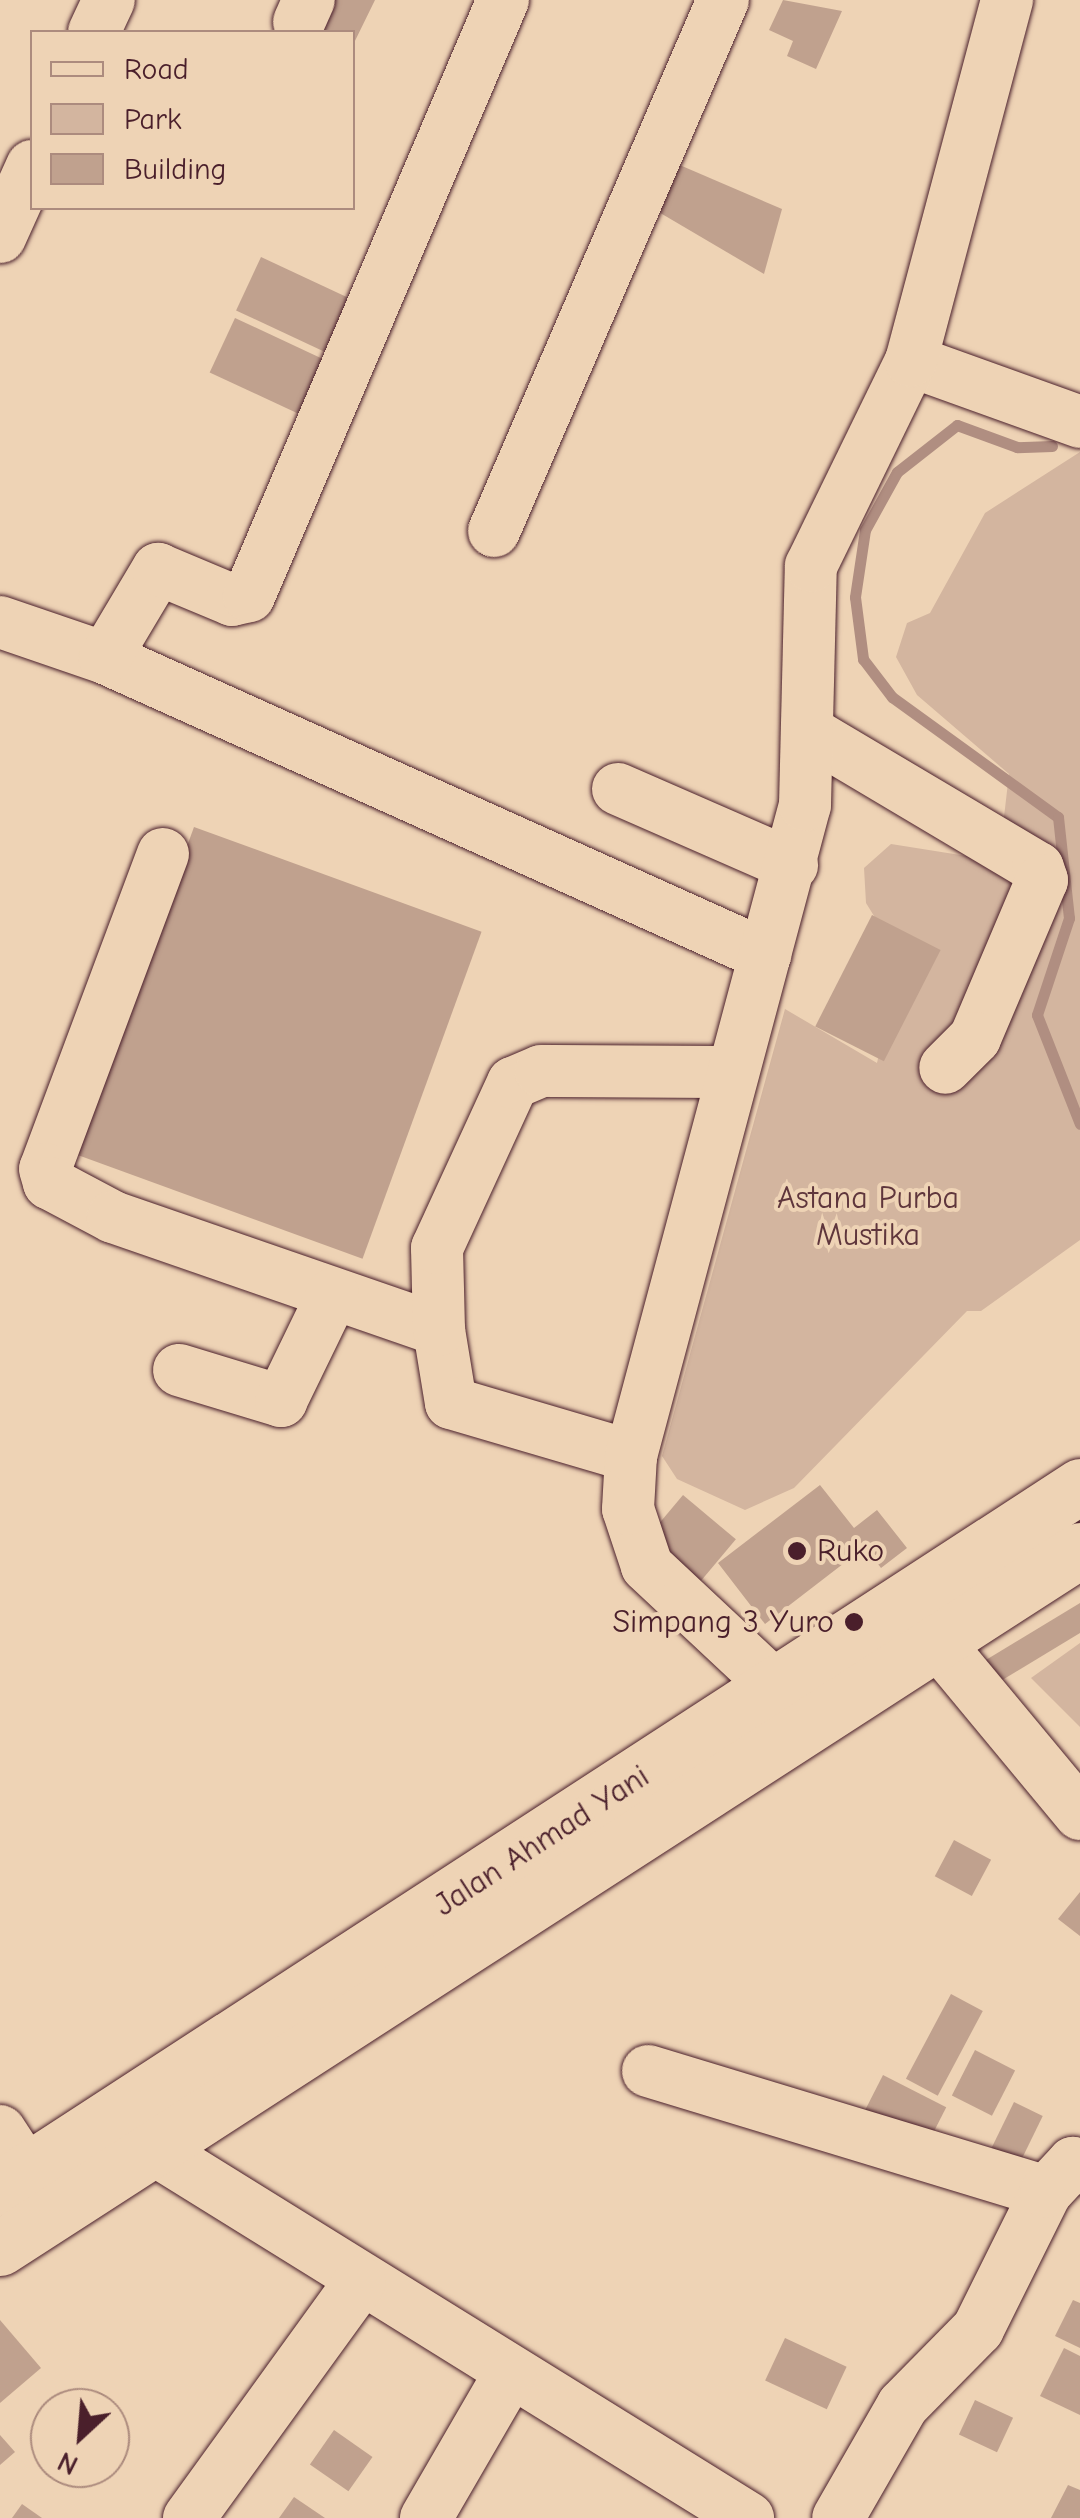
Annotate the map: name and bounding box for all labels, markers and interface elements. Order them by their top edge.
legend [30,30,355,210]
text: Road [124,52,189,87]
text: Park [124,102,181,137]
text: Building [124,152,227,187]
park label: Astana Purba Mustika [777,1180,959,1255]
place label: Ruko [817,1532,884,1570]
marker: Ruko [786,1540,808,1562]
place label: Simpang 3 Yuro [612,1603,834,1641]
marker: Simpang 3 Yuro [843,1611,865,1633]
street label: Jalan Ahmad Yani [428,1757,656,1925]
north arrow [30,2388,130,2488]
text: N [53,2445,83,2482]

